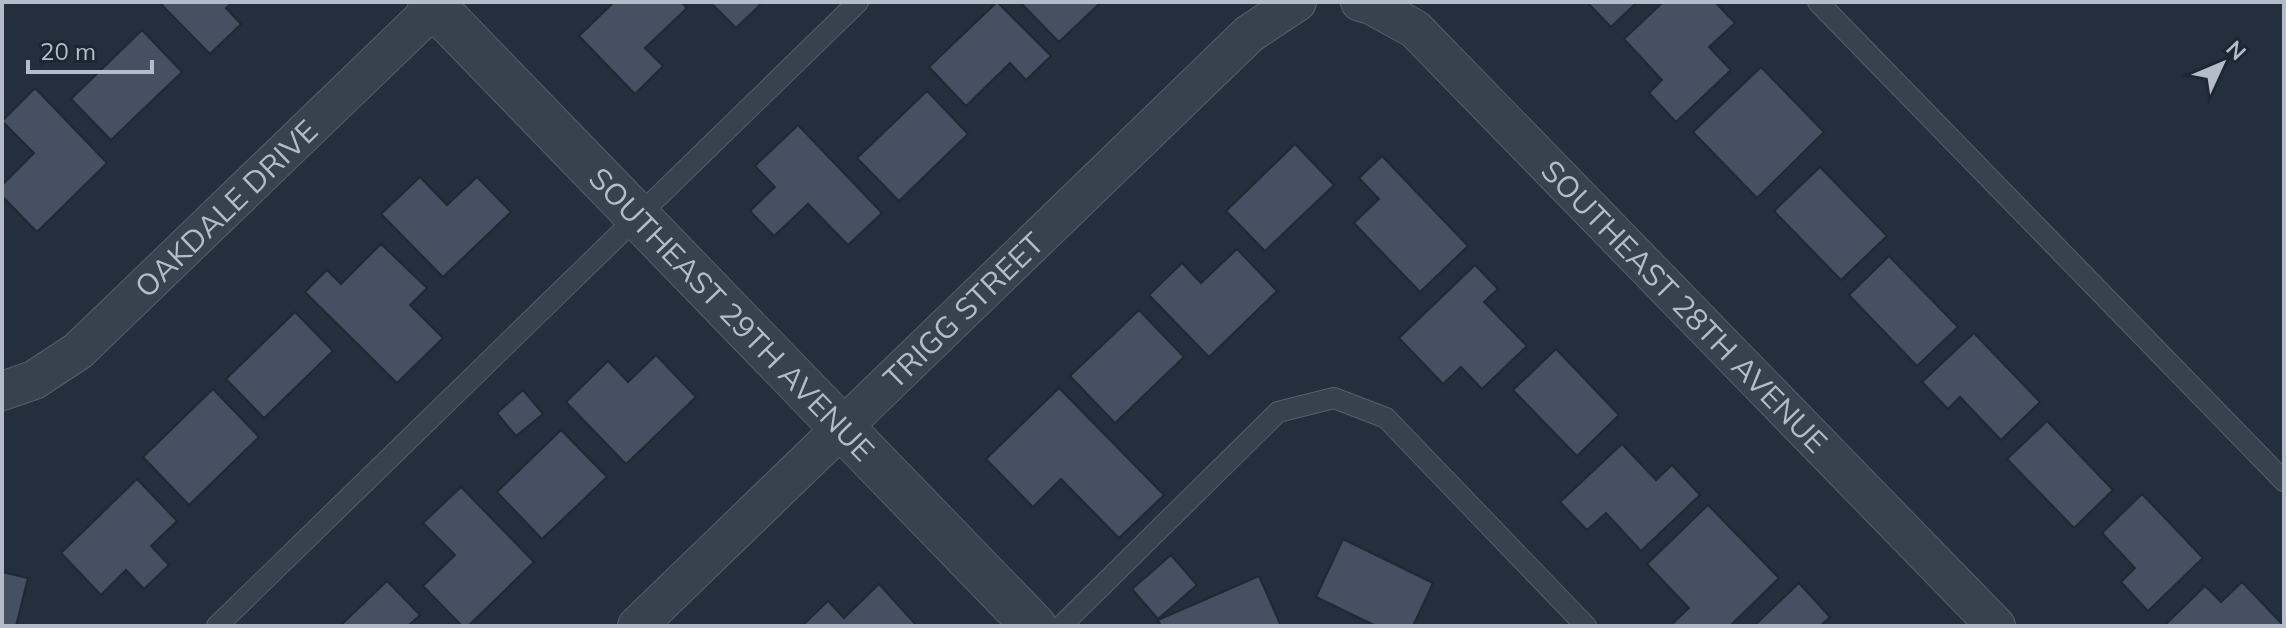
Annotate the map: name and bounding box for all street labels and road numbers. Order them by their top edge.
street label: OAKDALE DRIVE [127,112,325,305]
street label: SOUTHEAST 28TH AVENUE [1533,151,1836,460]
street label: SOUTHEAST 29TH AVENUE [581,159,883,469]
street label: TRIGG STREET [875,224,1051,397]

